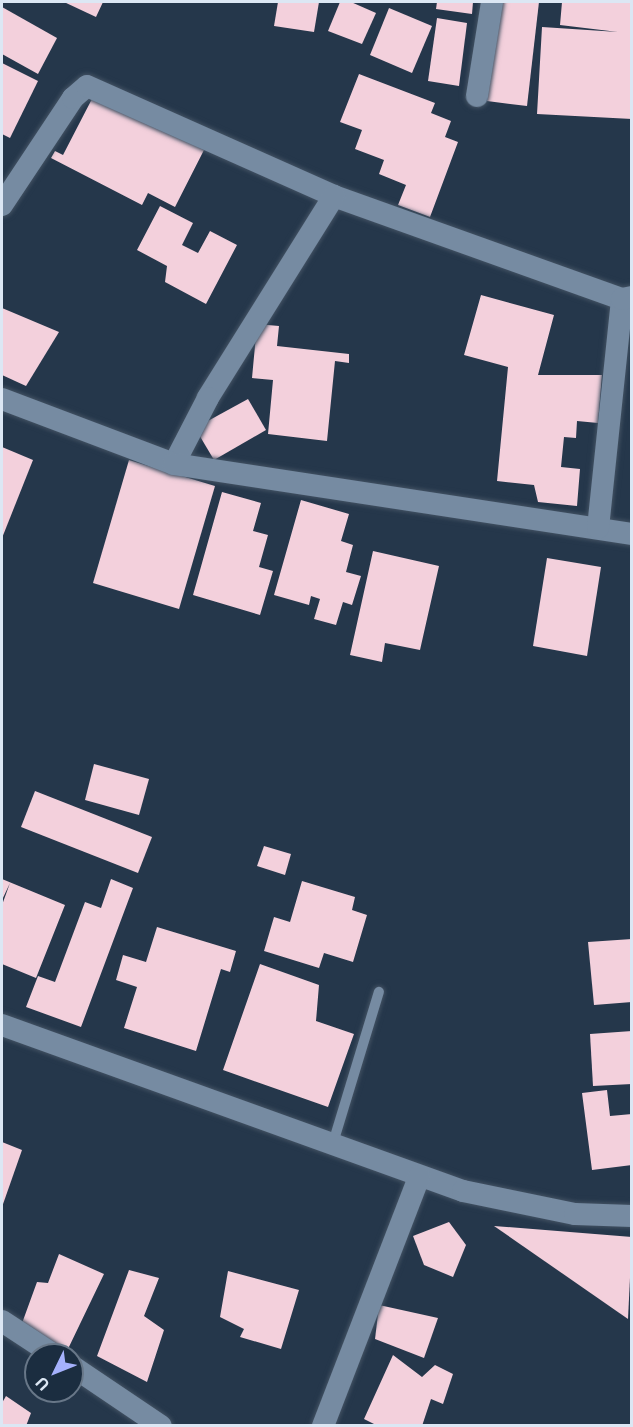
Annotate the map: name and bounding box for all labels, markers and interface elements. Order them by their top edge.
north arrow [24,1343,84,1403]
text: U [30,1372,54,1396]

